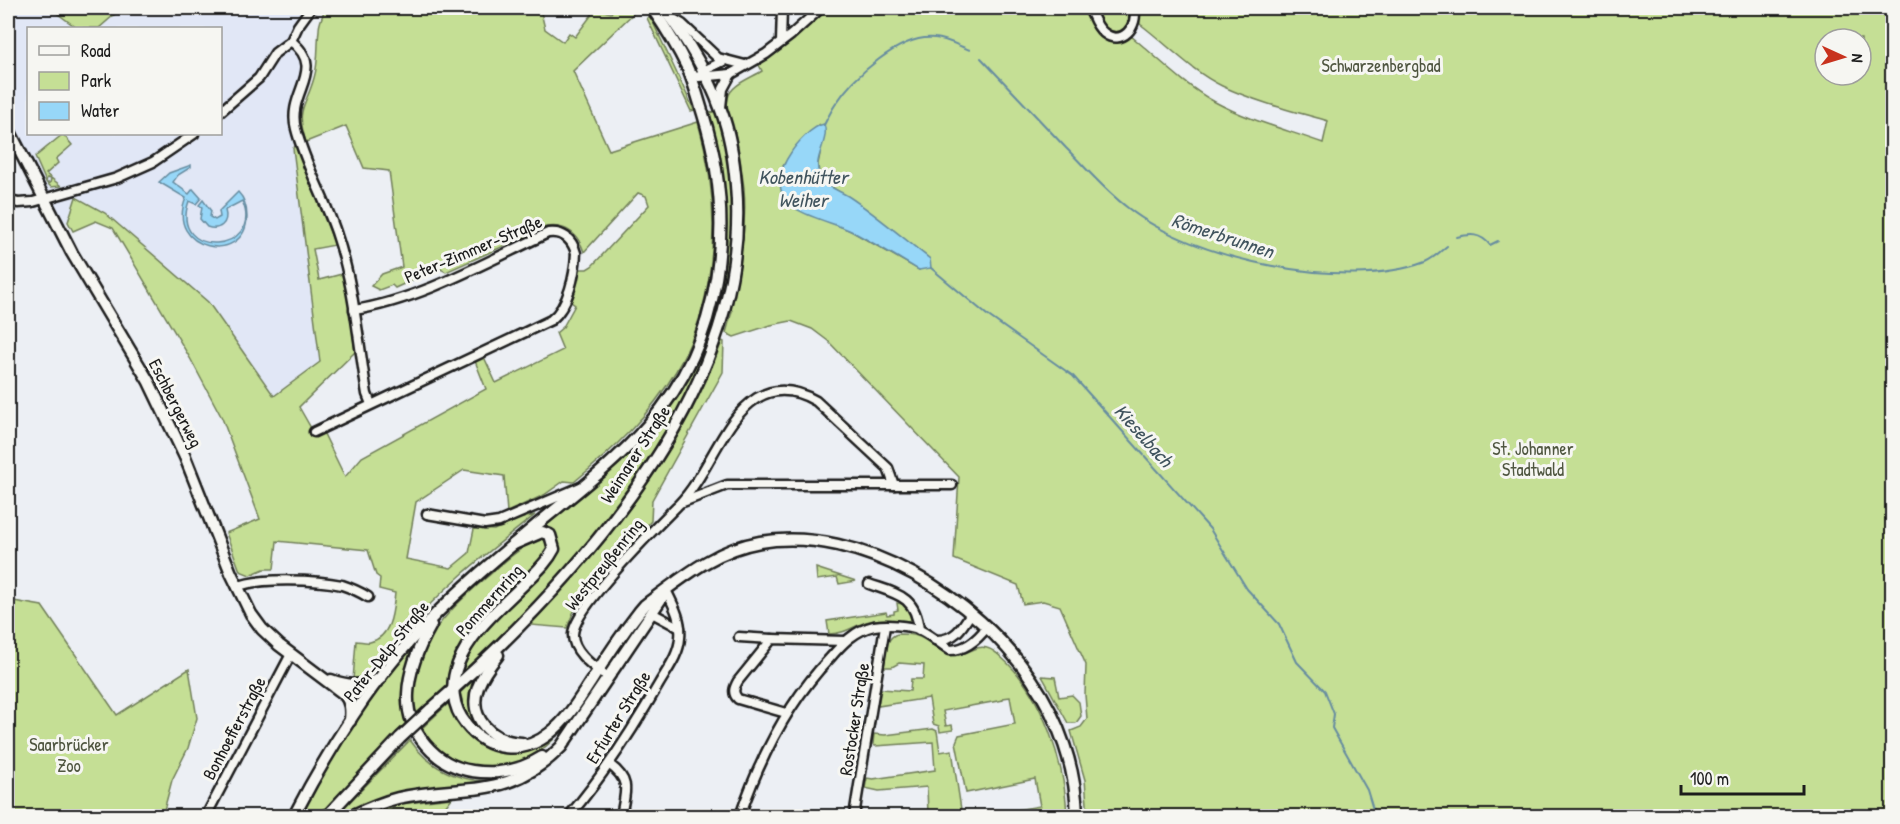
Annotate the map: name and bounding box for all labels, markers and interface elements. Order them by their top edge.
legend [27,27,222,135]
north arrow [1813,27,1873,87]
text: Road [81,38,111,63]
park label: Schwarzenbergbad [1321,53,1441,78]
text: N [1847,53,1869,64]
text: Park [81,68,112,93]
text: Water [81,98,119,123]
water label: Kobenhütter Weiher [758,163,850,213]
water label: Römerbrunnen [1169,206,1279,265]
street label: Peter-Zimmer-Straße [400,209,546,289]
street label: Eschbergerweg [143,354,209,452]
water label: Kieselbach [1108,398,1181,474]
street label: Weimarer Straße [594,400,676,508]
park label: St. Johanner Stadtwald [1492,436,1574,482]
street label: Westpreußenring [559,512,649,616]
street label: Pommernring [450,558,528,642]
street label: Pater-Delp-Straße [337,595,435,707]
street label: Rostocker Straße [833,661,875,777]
street label: Erfurter Straße [580,666,656,768]
street label: Bonhoefferstraße [196,672,272,784]
park label: Saarbrücker Zoo [29,732,109,778]
scale bar [1681,758,1804,796]
text: 100 m [1690,766,1729,791]

